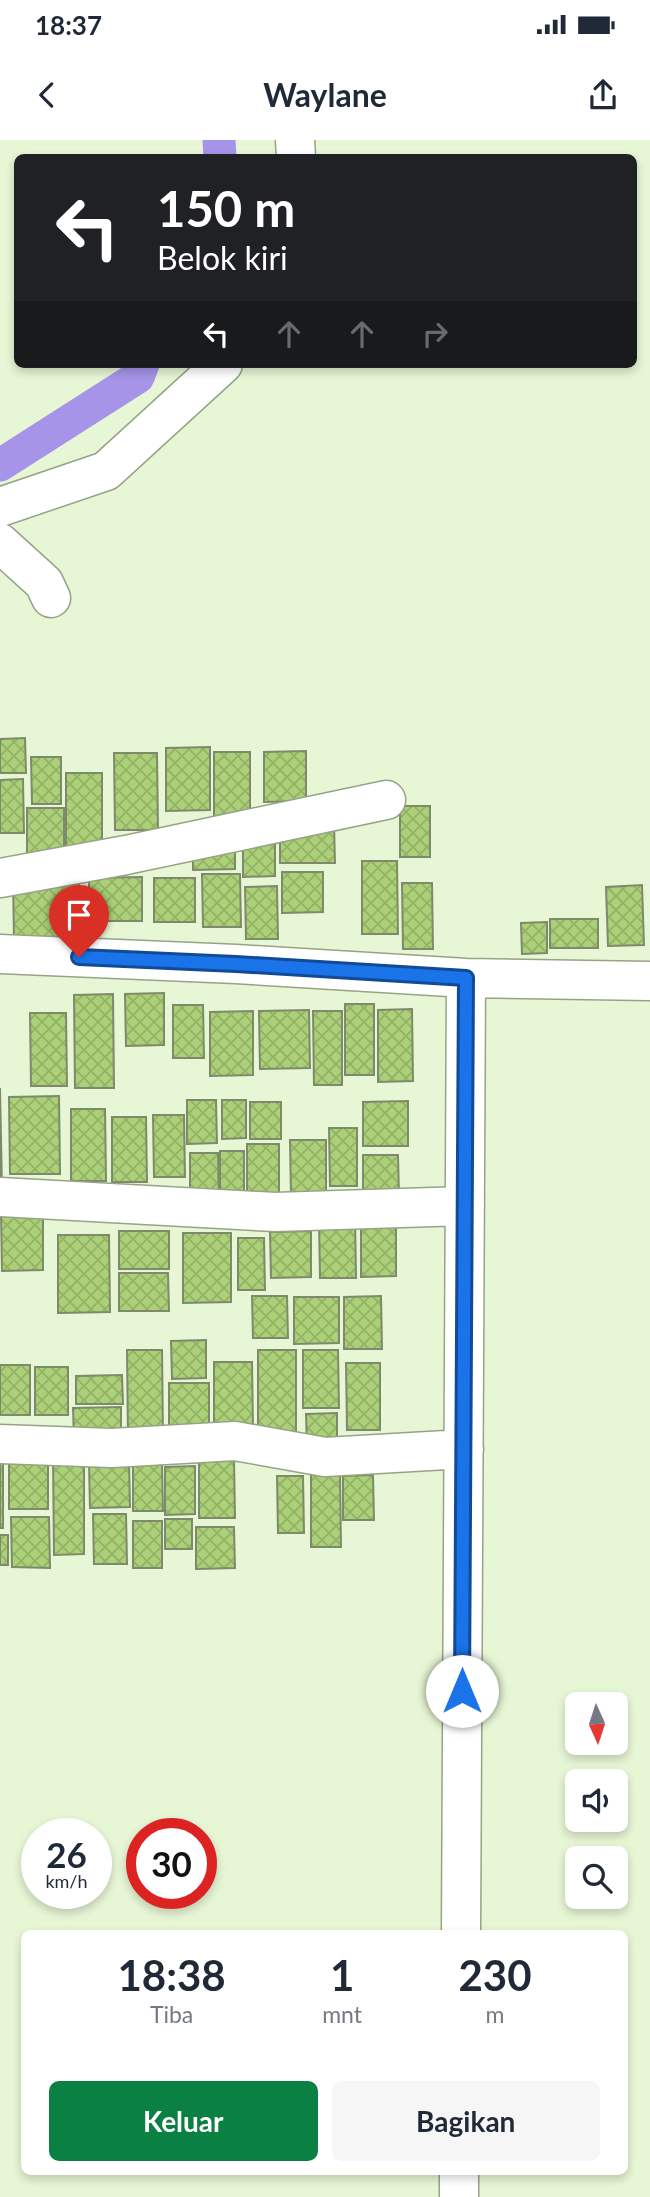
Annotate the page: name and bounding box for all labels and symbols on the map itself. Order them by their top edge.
pin [49,885,109,957]
position arrow [425,1654,499,1728]
north arrow [565,1692,628,1755]
speed limit sign: 30 [126,1818,217,1909]

